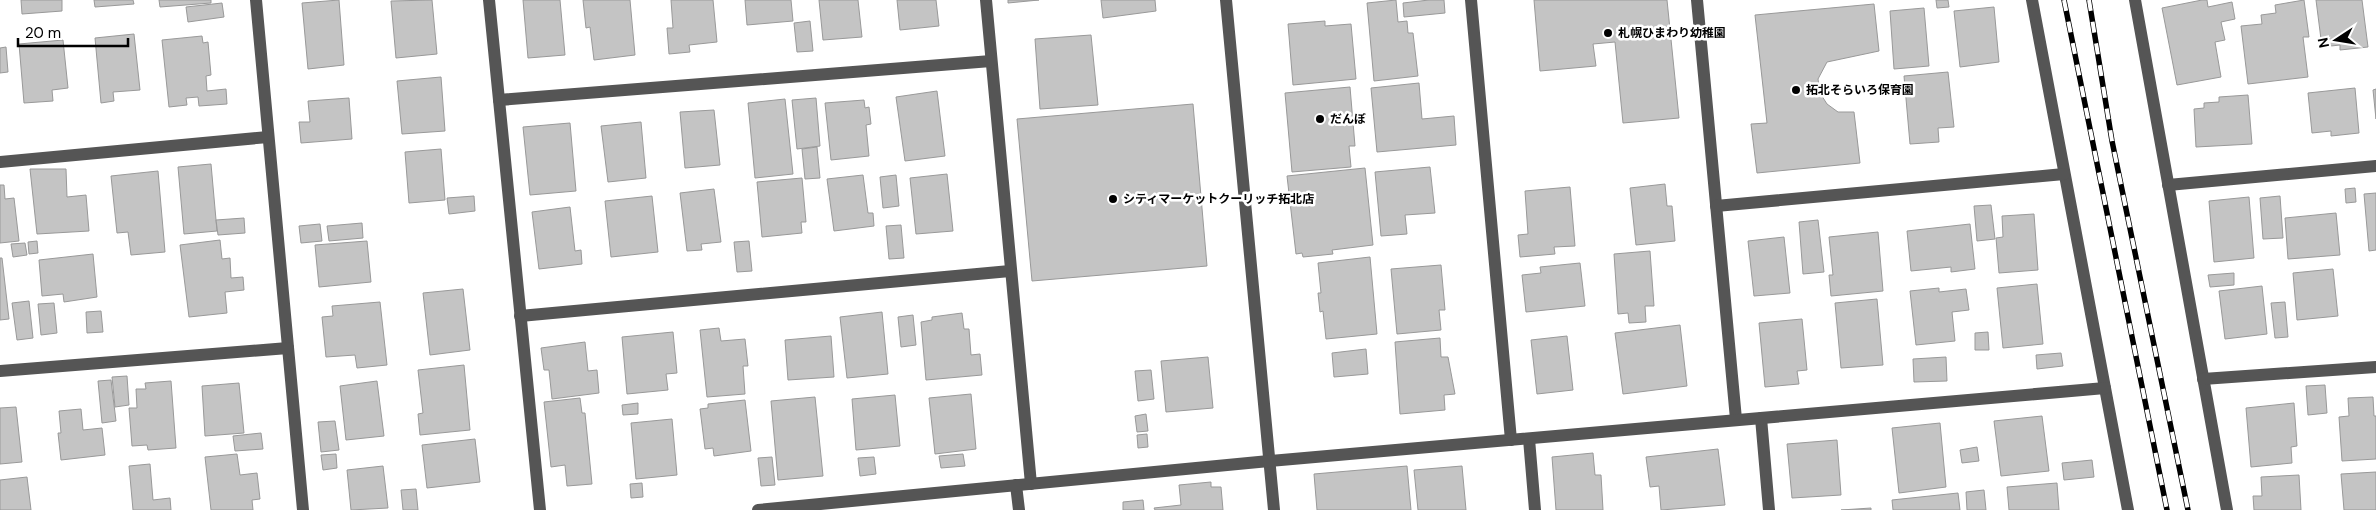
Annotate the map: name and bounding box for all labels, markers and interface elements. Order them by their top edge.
scale bar [18,15,128,47]
north arrow [2311,15,2361,65]
text: 20 m [25,23,61,43]
place label: 札幌ひまわり幼稚園 [1618,25,1726,41]
marker: 札幌ひまわり幼稚園 [1602,27,1614,39]
text: N [2313,36,2333,50]
place label: 拓北そらいろ保育園 [1806,82,1914,98]
marker: 拓北そらいろ保育園 [1790,84,1802,96]
place label: だんぼ [1330,111,1366,127]
marker: だんぼ [1314,113,1326,125]
place label: シティマーケットクーリッチ拓北店 [1123,191,1314,207]
marker: シティマーケットクーリッチ拓北店 [1107,193,1119,205]

